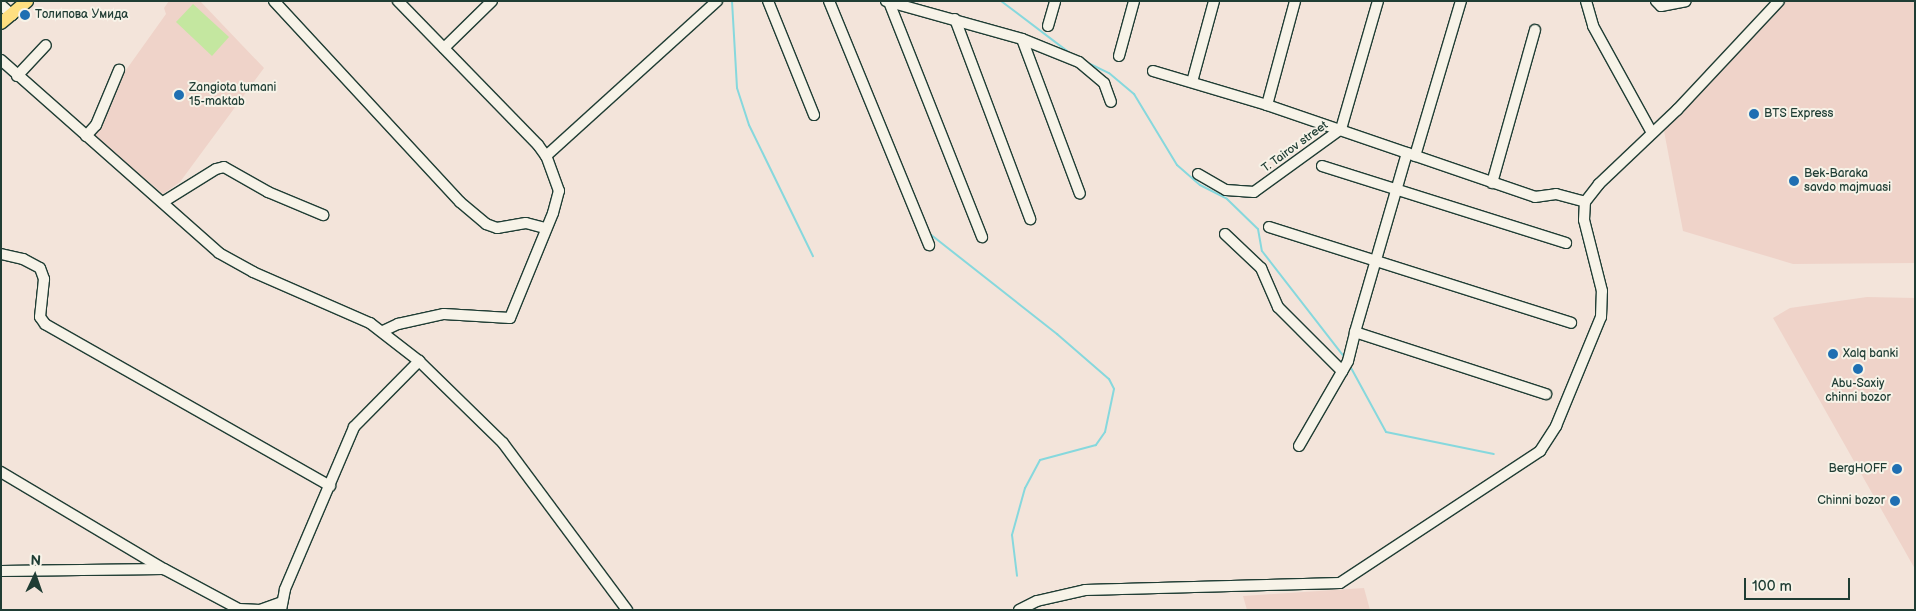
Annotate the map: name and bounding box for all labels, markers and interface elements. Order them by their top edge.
place label: Толипова Умида [35,8,128,22]
marker: Толипова Умида [19,9,31,21]
place label: Zangiota tumani 15-maktab [189,81,276,109]
marker: Zangiota tumani 15-maktab [173,89,185,101]
place label: BTS Express [1764,107,1834,121]
marker: BTS Express [1748,108,1760,120]
street label: T. Tairov street [1259,118,1331,176]
place label: Bek-Baraka savdo majmuasi [1804,167,1891,195]
marker: Bek-Baraka savdo majmuasi [1788,175,1800,187]
place label: Xalq banki [1843,347,1898,361]
marker: Xalq banki [1827,348,1839,360]
marker: Abu-Saxiy chinni bozor [1852,363,1864,375]
place label: Abu-Saxiy chinni bozor [1825,377,1891,405]
place label: BergHOFF [1828,462,1887,476]
marker: BergHOFF [1891,463,1903,475]
place label: Chinni bozor [1817,494,1885,508]
marker: Chinni bozor [1889,495,1901,507]
north arrow [10,551,60,601]
text: N [30,552,41,569]
scale bar [1746,568,1852,600]
text: 100 m [1752,577,1792,596]

